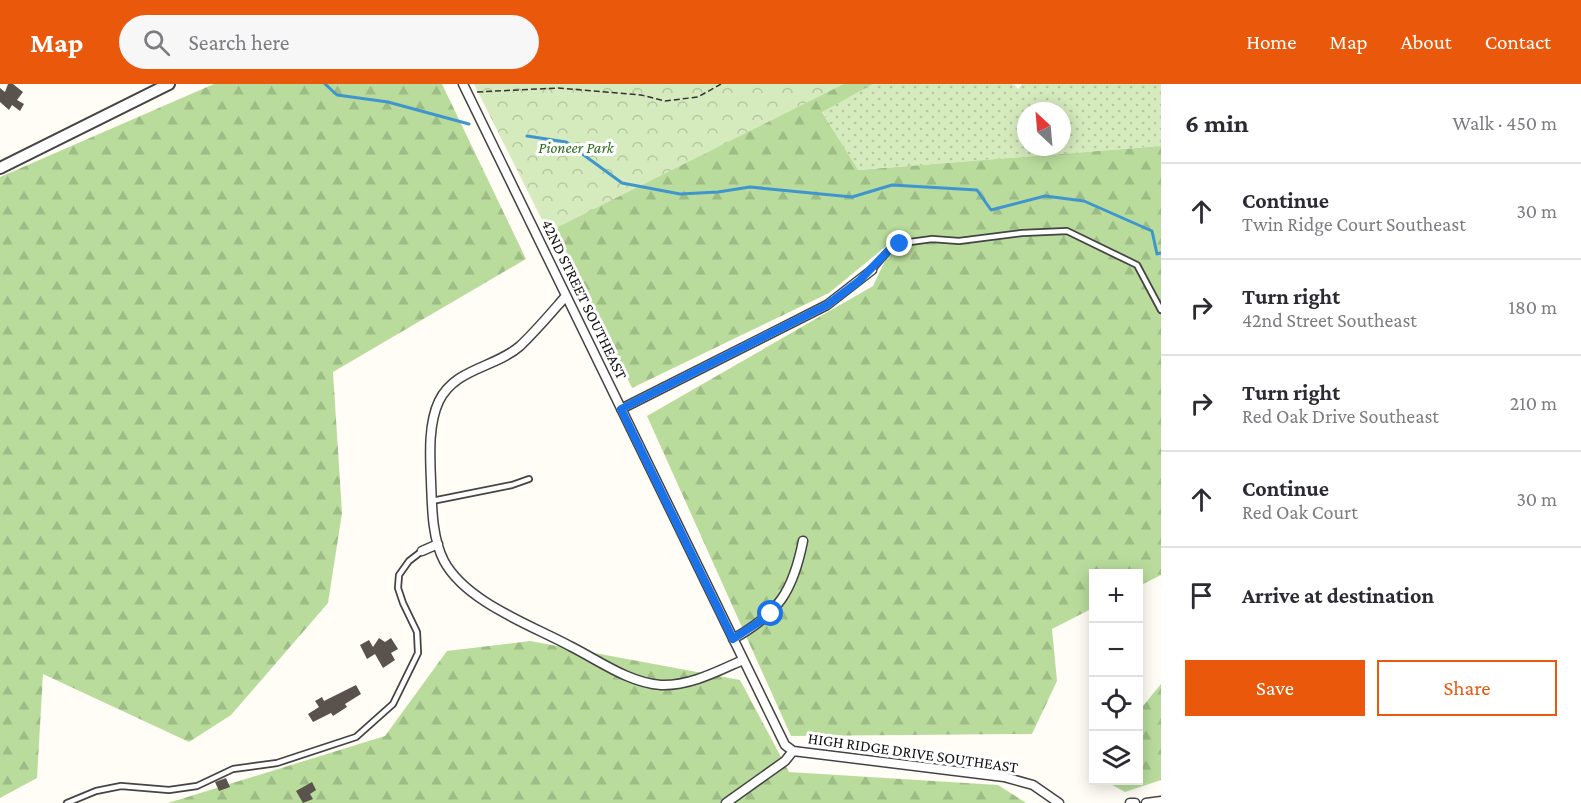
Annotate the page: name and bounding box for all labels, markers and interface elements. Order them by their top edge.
search box [119,15,539,69]
icon: search [140,26,173,59]
text: Map [30,27,83,58]
text: Search here [188,30,289,55]
text: Home [1246,30,1296,54]
text: Map [1329,30,1368,54]
text: About [1401,30,1452,54]
text: Contact [1485,30,1551,54]
north arrow [1017,102,1071,156]
text: 6 min [1185,109,1249,138]
text: Walk · 450 m [1452,112,1557,134]
park label: Pioneer Park [538,139,615,156]
text: Continue [1242,188,1329,213]
icon: ahead [1185,195,1218,228]
text: 30 m [1516,200,1557,222]
text: Twin Ridge Court Southeast [1242,213,1466,235]
street label: 42ND STREET SOUTHEAST [538,217,631,382]
route end [886,230,912,256]
text: Turn right [1242,284,1340,309]
icon: right [1185,291,1218,324]
text: 180 m [1508,296,1557,318]
text: 42nd Street Southeast [1242,309,1417,331]
text: Turn right [1242,380,1340,405]
icon: right [1185,387,1218,420]
text: 210 m [1510,392,1557,414]
text: Red Oak Drive Southeast [1242,405,1439,427]
text: Continue [1242,476,1329,501]
icon: ahead [1185,483,1218,516]
text: 30 m [1516,488,1557,510]
text: Red Oak Court [1242,501,1358,523]
map controls [1089,569,1143,785]
button: + [1089,569,1143,623]
icon: arrive [1185,579,1218,612]
text: Arrive at destination [1242,583,1434,608]
route start [757,600,783,626]
button: − [1089,623,1143,677]
button: Save [1185,660,1365,716]
button: Share [1377,660,1557,716]
button: locate [1089,677,1143,731]
street label: HIGH RIDGE DRIVE SOUTHEAST [807,729,1019,776]
button: layers [1089,731,1143,785]

